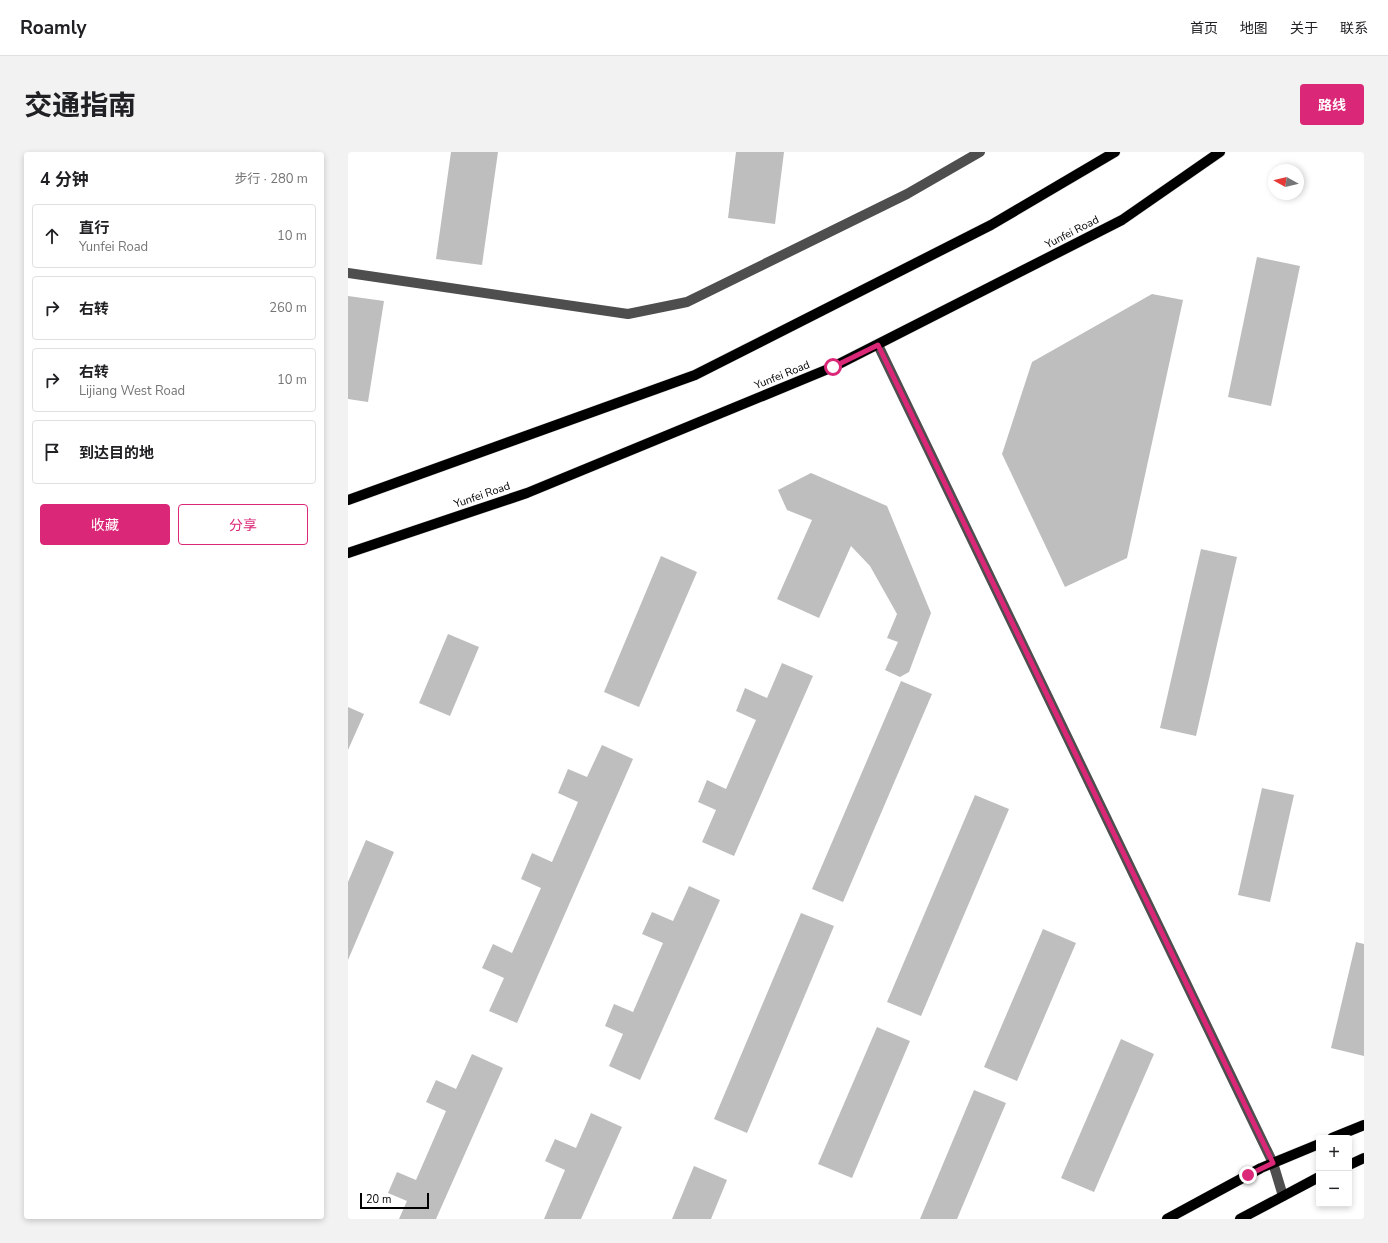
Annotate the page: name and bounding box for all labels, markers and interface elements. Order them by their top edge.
text: Roamly [20,15,87,41]
text: 首页 [1190,19,1218,38]
text: 地图 [1240,19,1268,38]
text: 关于 [1290,19,1318,38]
text: 联系 [1340,19,1368,38]
button: 路线 [1300,84,1364,125]
text: 交通指南 [24,87,136,125]
north arrow [1268,164,1304,200]
text: 4 分钟 [40,168,89,191]
text: 步行 · 280 m [234,170,308,188]
street label: Yunfei Road [1042,212,1101,252]
text: 直行 [79,218,109,238]
icon: ahead [41,225,63,247]
text: 10 m [277,227,307,245]
text: Yunfei Road [79,238,148,256]
icon: right [41,297,63,319]
text: 右转 [79,299,109,319]
text: 260 m [269,299,307,317]
street label: Yunfei Road [751,357,812,393]
route start [824,358,842,376]
text: 右转 [79,362,109,382]
icon: right [41,369,63,391]
text: 10 m [277,371,307,389]
text: Lijiang West Road [79,382,185,400]
icon: arrive [41,441,63,463]
text: 到达目的地 [79,443,154,463]
street label: Yunfei Road [451,478,512,512]
button: 收藏 [40,504,170,545]
button: 分享 [178,504,308,545]
map controls [1316,1135,1352,1207]
button: + [1316,1135,1352,1171]
route end [1239,1166,1257,1184]
button: − [1316,1171,1352,1207]
scale bar [360,1191,429,1210]
text: 20 m [366,1192,391,1207]

